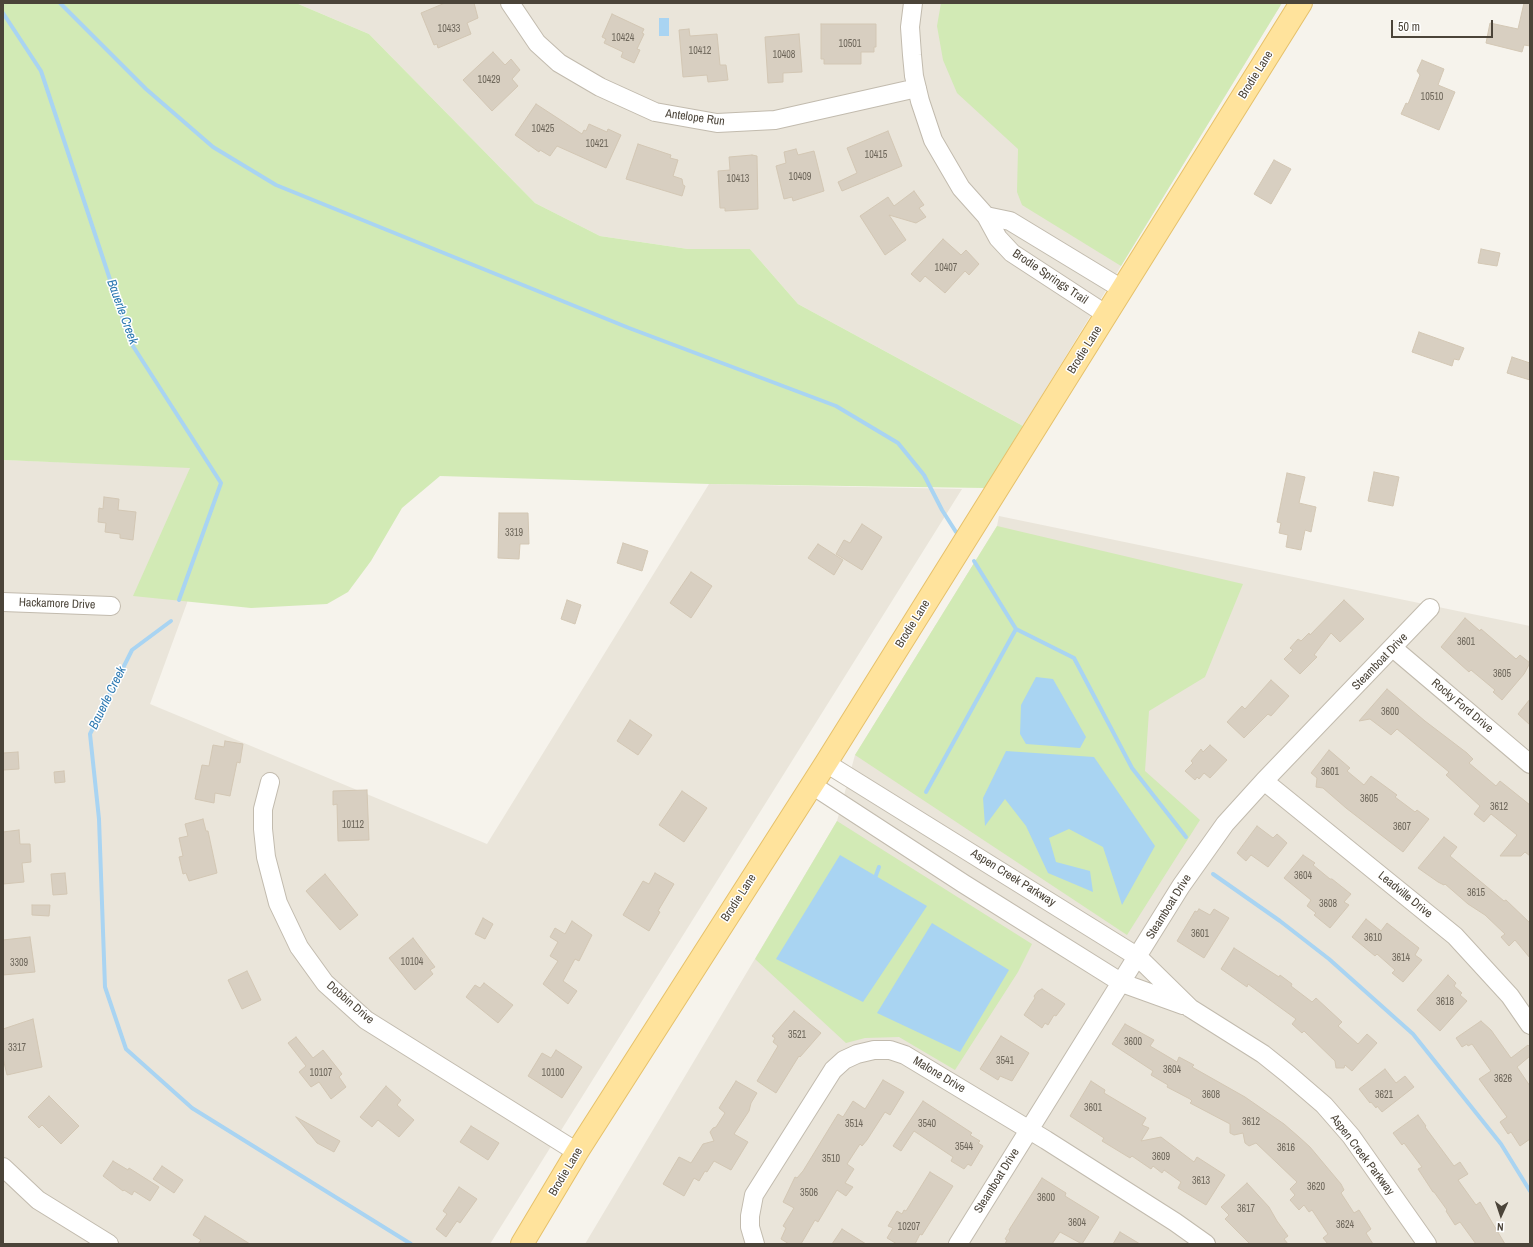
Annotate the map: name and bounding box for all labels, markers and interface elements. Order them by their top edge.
scale bar [1393,12,1495,38]
text: 50 m [1398,19,1420,35]
house number: 10433 [438,23,460,35]
house number: 10424 [612,32,634,44]
house number: 10501 [839,38,861,50]
house number: 10412 [689,45,711,57]
street label: Brodie Lane [1236,48,1276,102]
house number: 10408 [773,49,795,61]
house number: 10429 [478,74,500,86]
house number: 10510 [1421,91,1443,103]
street label: Antelope Run [664,107,726,129]
house number: 10425 [532,123,554,135]
house number: 10421 [586,138,608,150]
house number: 10415 [865,149,887,161]
house number: 10409 [789,171,811,183]
house number: 10413 [727,173,749,185]
street label: Brodie Springs Trail [1010,247,1090,307]
house number: 10407 [935,262,957,274]
water label: Bauerle Creek [103,277,141,347]
street label: Brodie Lane [1065,323,1105,377]
house number: 3319 [505,527,523,539]
street label: Hackamore Drive [18,595,96,613]
street label: Brodie Lane [893,597,933,651]
street label: Steamboat Drive [1349,630,1411,694]
house number: 3601 [1457,636,1475,648]
water label: Bauerle Creek [86,664,130,732]
house number: 3605 [1493,668,1511,680]
street label: Rocky Ford Drive [1428,676,1496,736]
house number: 3600 [1381,706,1399,718]
house number: 3601 [1321,766,1339,778]
house number: 3605 [1360,793,1378,805]
house number: 3612 [1490,801,1508,813]
house number: 10112 [342,819,364,831]
house number: 3607 [1393,821,1411,833]
street label: Aspen Creek Parkway [968,846,1058,910]
street label: Leadville Drive [1375,869,1435,921]
house number: 3604 [1294,870,1312,882]
street label: Brodie Lane [718,872,760,924]
street label: Steamboat Drive [1143,872,1195,942]
house number: 3615 [1467,887,1485,899]
house number: 3608 [1319,898,1337,910]
house number: 3601 [1191,928,1209,940]
house number: 3610 [1364,932,1382,944]
house number: 3614 [1392,952,1410,964]
house number: 10104 [401,956,423,968]
house number: 3309 [10,957,28,969]
street label: Dobbin Drive [323,979,377,1027]
house number: 3618 [1436,996,1454,1008]
house number: 3521 [788,1029,806,1041]
house number: 3600 [1124,1036,1142,1048]
house number: 3317 [8,1042,26,1054]
street label: Malone Drive [910,1054,968,1096]
house number: 3541 [996,1055,1014,1067]
house number: 3604 [1163,1064,1181,1076]
house number: 10107 [310,1067,332,1079]
house number: 10100 [542,1067,564,1079]
house number: 3626 [1494,1073,1512,1085]
house number: 3608 [1202,1089,1220,1101]
house number: 3621 [1375,1089,1393,1101]
house number: 3601 [1084,1102,1102,1114]
street label: Aspen Creek Parkway [1327,1112,1397,1198]
house number: 3612 [1242,1116,1260,1128]
house number: 3514 [845,1118,863,1130]
house number: 3540 [918,1118,936,1130]
house number: 3544 [955,1141,973,1153]
house number: 3616 [1277,1142,1295,1154]
street label: Brodie Lane [546,1145,586,1199]
street label: Steamboat Drive [971,1146,1023,1216]
house number: 3609 [1152,1151,1170,1163]
house number: 3510 [822,1153,840,1165]
house number: 3613 [1192,1175,1210,1187]
house number: 3620 [1307,1181,1325,1193]
house number: 3506 [800,1187,818,1199]
house number: 3600 [1037,1192,1055,1204]
north arrow [1481,1195,1521,1235]
house number: 3617 [1237,1203,1255,1215]
house number: 3604 [1068,1217,1086,1229]
house number: 3624 [1336,1219,1354,1231]
text: N [1497,1220,1504,1234]
house number: 10207 [898,1221,920,1233]

